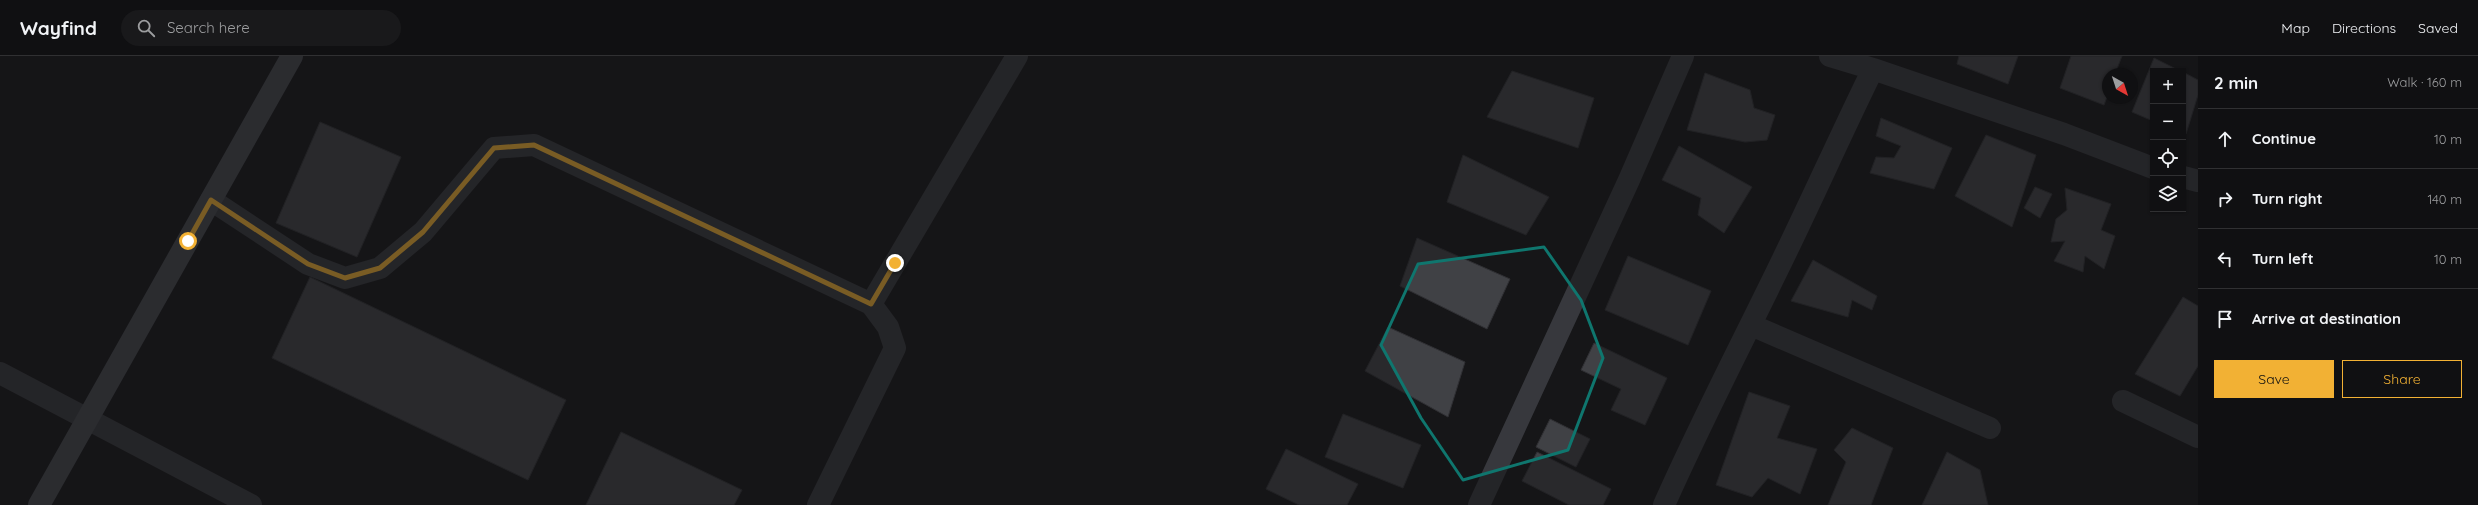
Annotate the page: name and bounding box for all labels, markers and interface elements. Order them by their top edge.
search box [121,10,401,46]
text: Wayfind [20,16,97,40]
icon: search [135,17,157,39]
text: Search here [167,18,250,37]
text: Map [2281,19,2310,37]
text: Directions [2332,19,2396,37]
text: Saved [2418,19,2458,37]
north arrow [2102,68,2138,104]
map controls [2150,68,2186,212]
button: + [2150,68,2186,104]
text: 2 min [2214,72,2258,93]
text: Walk · 160 m [2387,74,2462,90]
button: − [2150,104,2186,140]
icon: ahead [2214,128,2236,150]
text: Continue [2252,129,2316,148]
text: 10 m [2434,131,2462,147]
button: locate [2150,140,2186,176]
button: layers [2150,176,2186,212]
icon: right [2214,188,2236,210]
text: Turn right [2252,189,2323,208]
text: 140 m [2427,191,2462,207]
route start [179,232,197,250]
icon: left [2214,248,2236,270]
text: Turn left [2252,249,2314,268]
text: 10 m [2434,251,2462,267]
route end [886,254,904,272]
icon: arrive [2214,308,2236,330]
text: Arrive at destination [2252,309,2401,328]
button: Save [2214,360,2334,398]
button: Share [2342,360,2462,398]

